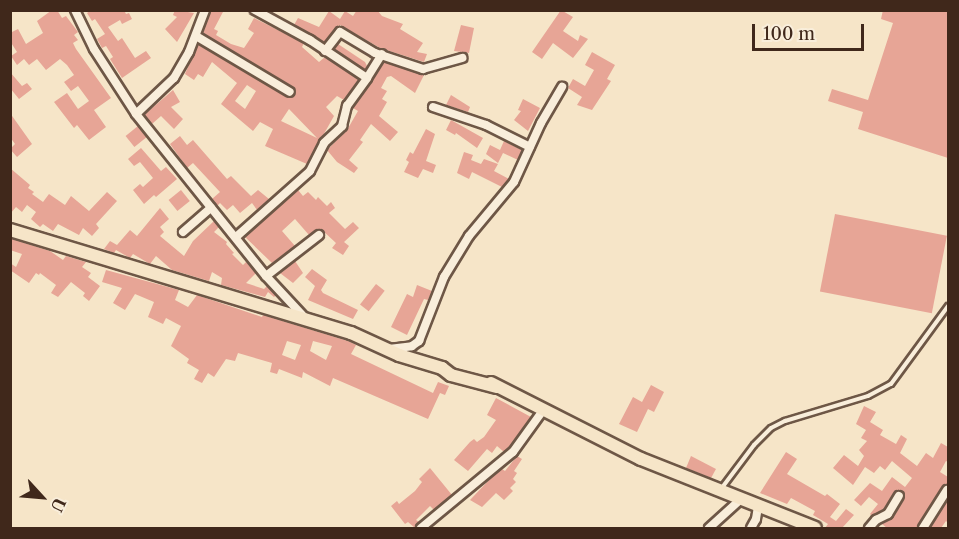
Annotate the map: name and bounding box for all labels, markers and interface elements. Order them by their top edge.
scale bar [755,12,868,50]
text: 100 m [763,23,815,45]
north arrow [12,467,72,527]
text: U [46,495,70,515]

